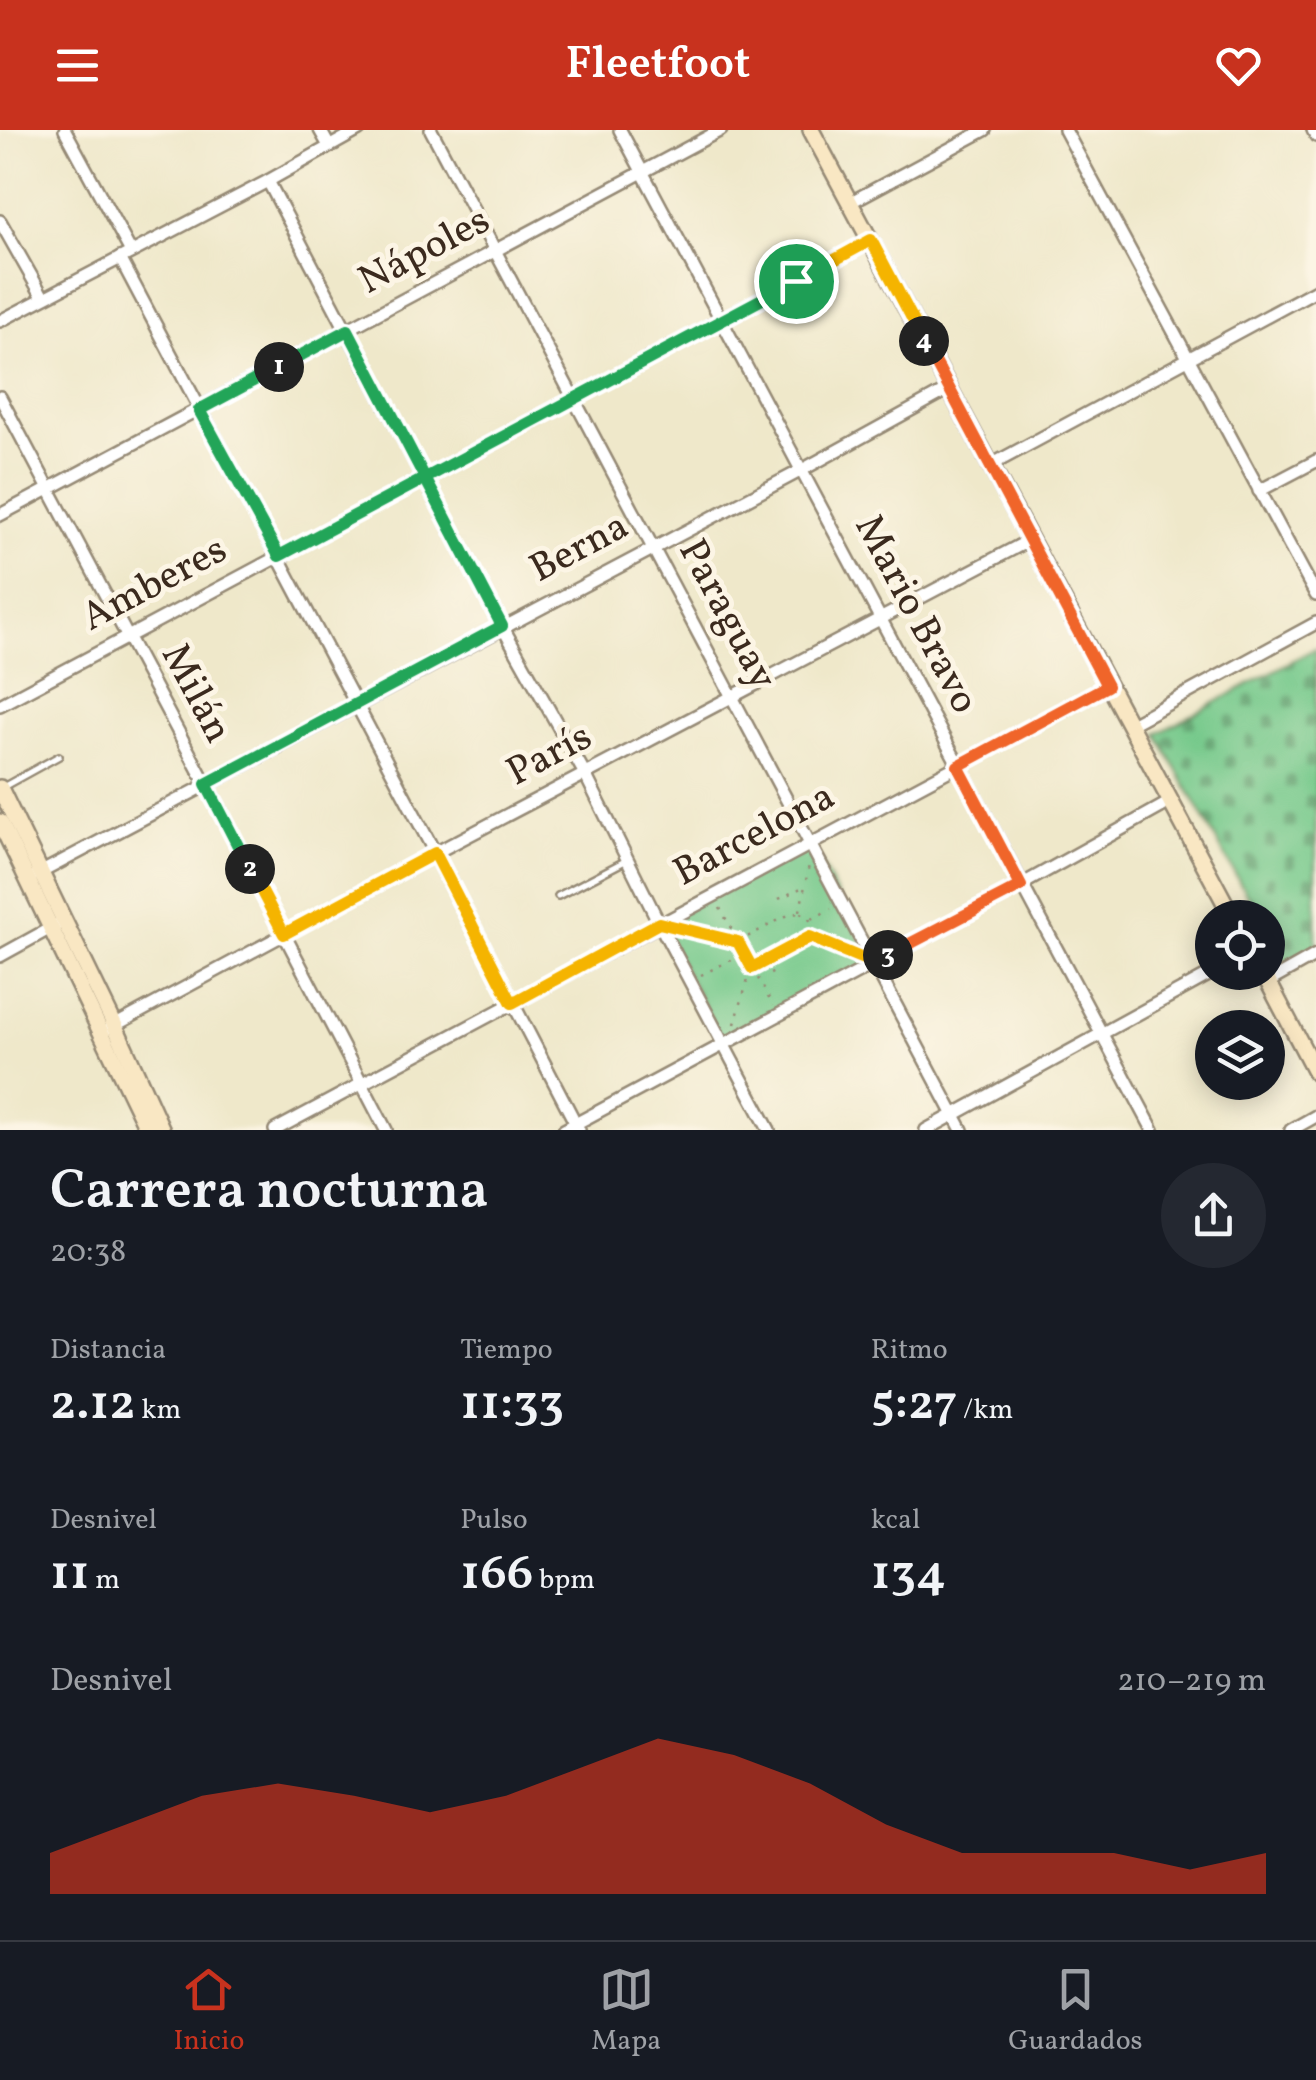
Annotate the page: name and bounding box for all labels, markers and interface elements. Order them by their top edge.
text: Fleetfoot [565,34,751,97]
icon: menu [50,38,105,93]
icon: heart [1211,38,1266,93]
street label: Nápoles [349,194,501,310]
pin [754,239,839,324]
icon: arrive [769,254,824,309]
pin: 4 [899,316,949,366]
text: 4 [916,321,932,360]
pin: 1 [254,342,304,392]
text: 1 [273,347,285,386]
street label: Berna [521,500,639,598]
street label: Mario Bravo [839,506,991,724]
street label: Amberes [72,523,238,647]
street label: Paraguay [663,530,789,701]
street label: Milán [146,634,244,754]
street label: París [498,710,602,802]
street label: Barcelona [664,770,846,902]
pin: 2 [225,844,275,894]
text: 2 [243,849,257,888]
map controls [1195,900,1285,1100]
button: locate [1195,900,1285,990]
pin: 3 [863,930,913,980]
text: 3 [881,935,895,974]
button: layers [1195,1010,1285,1100]
text: Carrera nocturna [50,1155,488,1231]
button: share [1161,1163,1266,1268]
text: 20:38 [50,1231,126,1275]
text: Distancia [50,1331,166,1370]
text: Tiempo [460,1331,553,1370]
text: Ritmo [871,1331,948,1370]
text: 2.12 [50,1370,136,1440]
text: 11:33 [460,1370,564,1440]
text: 5:27 [871,1370,957,1440]
text: km [136,1391,181,1430]
text: /km [957,1391,1013,1430]
text: Desnivel [50,1501,157,1540]
text: Pulso [460,1501,528,1540]
text: kcal [871,1501,920,1540]
text: 11 [50,1540,90,1610]
text: 166 [460,1540,533,1610]
text: 134 [871,1540,946,1610]
text: m [90,1561,120,1600]
text: bpm [533,1561,595,1600]
text: Desnivel [50,1660,172,1704]
text: 210–219 m [1117,1660,1266,1704]
tab: Inicio [173,1962,244,2061]
tab: Mapa [591,1962,661,2061]
tab: Guardados [1008,1962,1143,2061]

